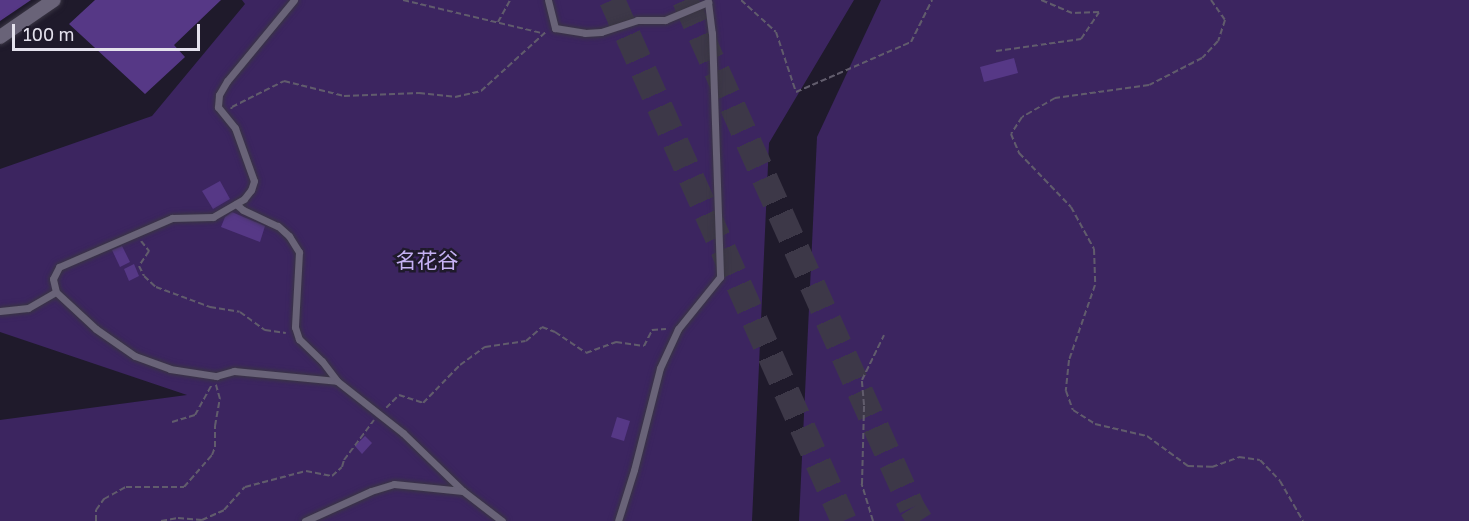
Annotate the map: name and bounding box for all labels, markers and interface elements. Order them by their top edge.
scale bar [15,12,202,50]
text: 100 m [23,23,74,45]
park label: 名花谷 [396,247,458,273]

